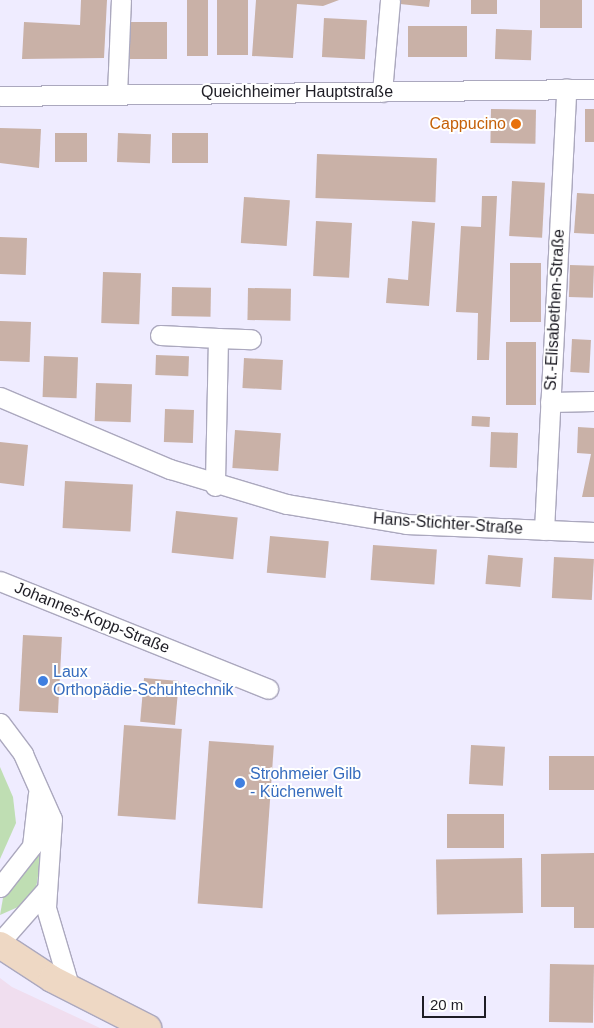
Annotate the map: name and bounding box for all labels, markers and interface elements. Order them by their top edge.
street label: Queichheimer Hauptstraße [201,82,393,102]
place label: Cappucino [430,114,506,134]
marker: Cappucino [510,118,522,130]
street label: St.-Elisabethen-Straße [541,229,569,391]
street label: Hans-Stichter-Straße [372,509,524,539]
street label: Johannes-Kopp-Straße [12,578,172,658]
place label: Laux Orthopädie-Schuhtechnik [53,662,234,700]
marker: Laux Orthopädie-Schuhtechnik [37,675,49,687]
place label: Strohmeier Gilb - Küchenwelt [250,764,361,802]
marker: Strohmeier Gilb - Küchenwelt [234,777,246,789]
scale bar [424,986,488,1018]
text: 20 m [430,996,463,1013]

